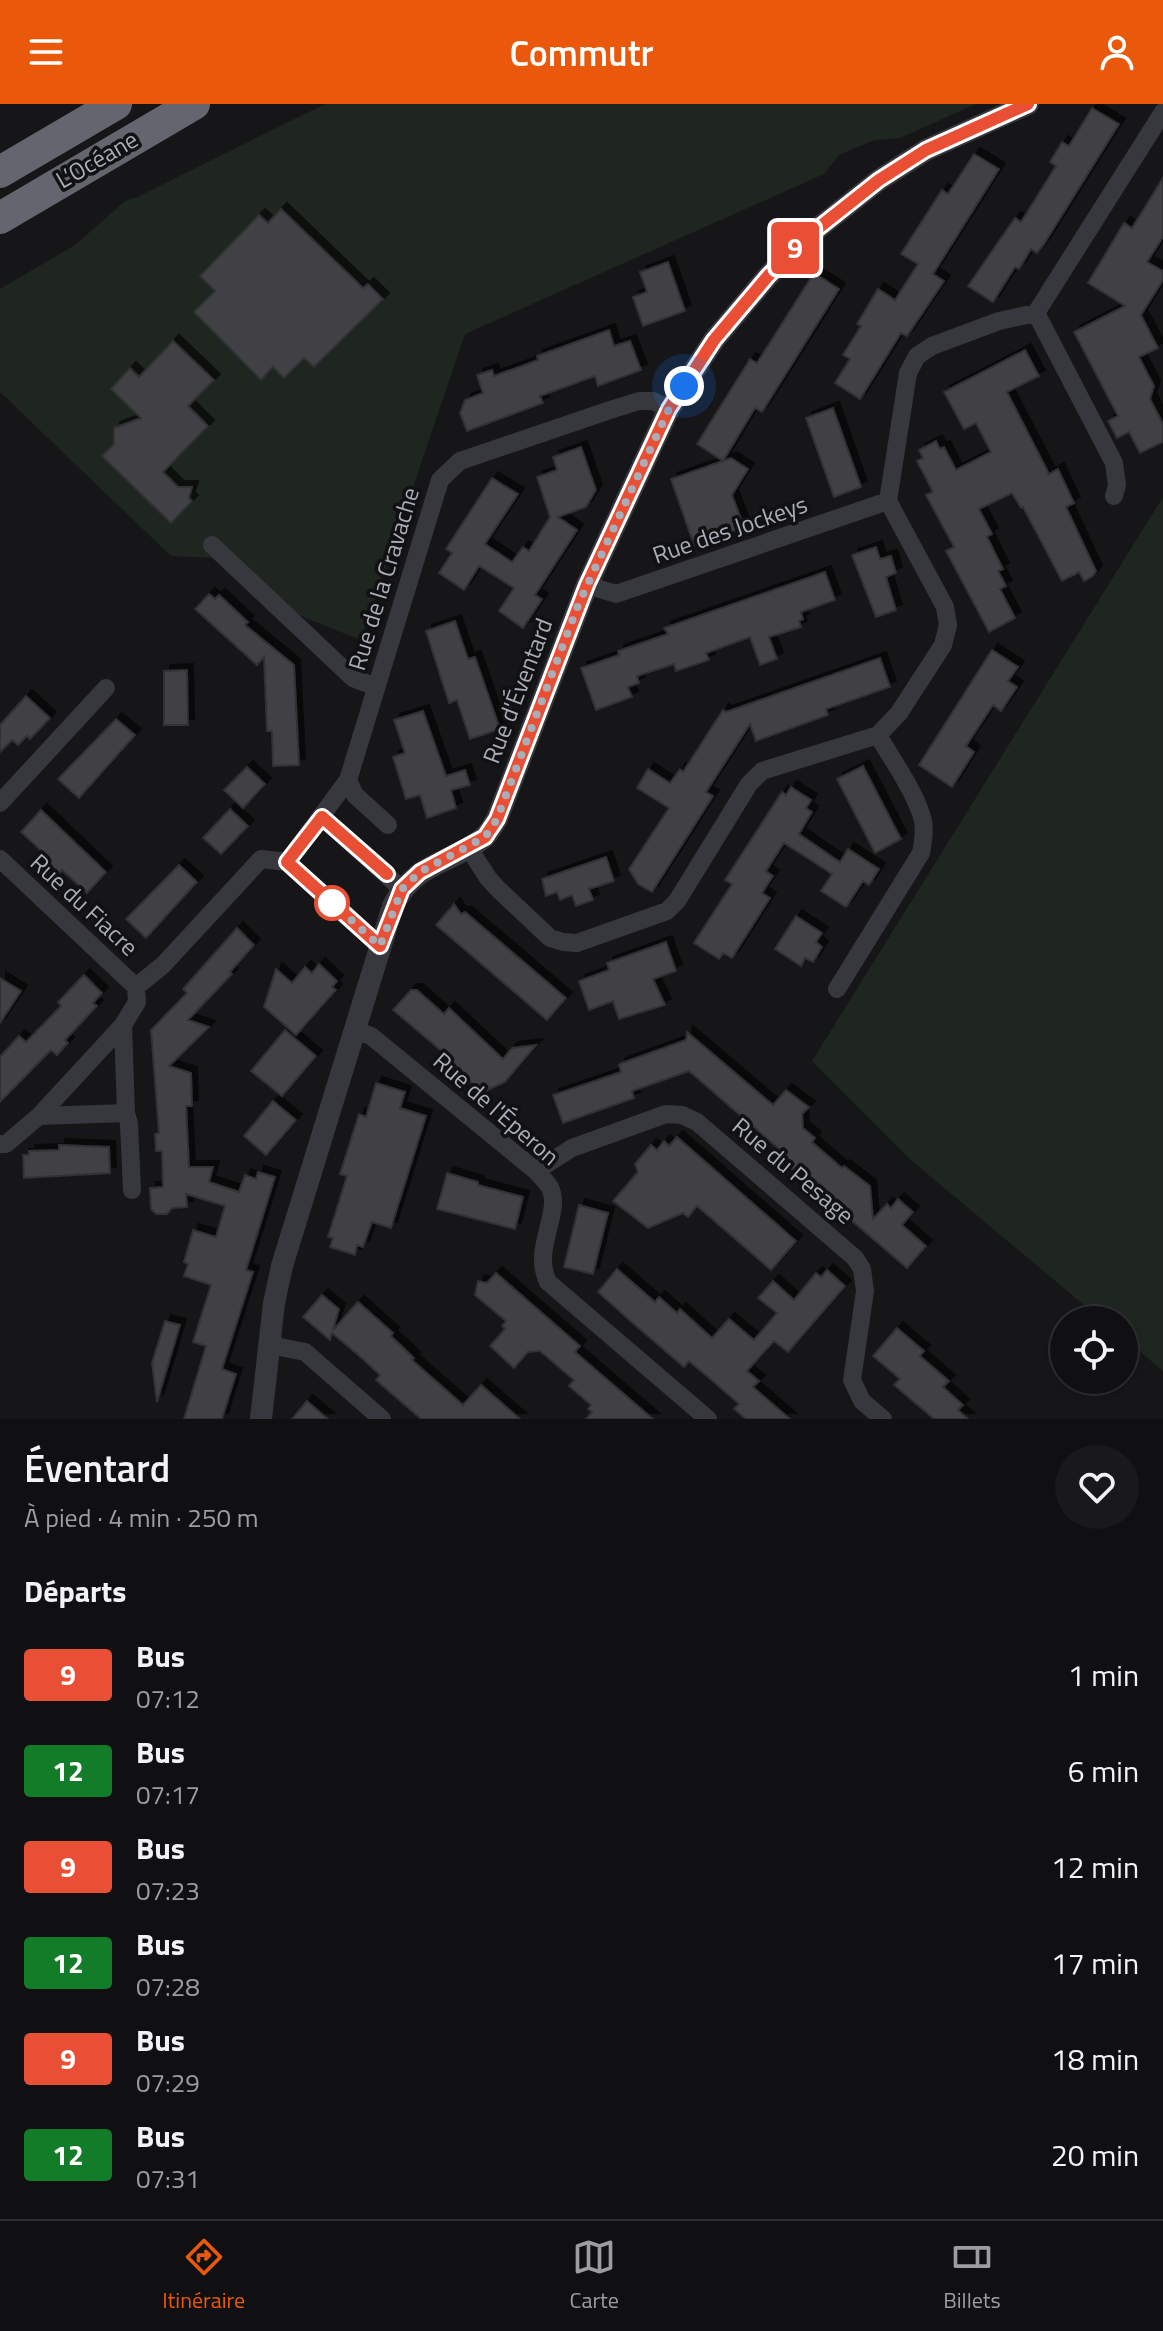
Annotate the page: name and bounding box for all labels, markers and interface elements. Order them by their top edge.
text: Commutr [509,25,654,80]
icon: menu [24,30,68,74]
icon: person [1095,30,1139,74]
street label: L’Océane [49,121,144,197]
line badge: 9 [769,222,821,274]
text: 9 [787,226,803,269]
your location [664,366,704,406]
street label: Rue de la Cravache [338,483,428,675]
street label: Rue des Jockeys [647,486,812,572]
street label: Rue d'Éventard [473,613,561,768]
street label: Rue du Fiacre [23,845,147,964]
unlabelled marker [315,886,349,920]
street label: Rue de l'Éperon [426,1043,568,1173]
street label: Rue du Pesage [725,1108,862,1232]
map controls [1050,1306,1138,1394]
button: locate [1050,1306,1138,1394]
text: Éventard [24,1439,170,1497]
button: heart [1055,1445,1139,1529]
text: À pied · 4 min · 250 m [24,1498,258,1537]
text: Départs [24,1568,126,1614]
text: Bus [136,1633,185,1679]
text: 1 min [1068,1652,1139,1698]
text: 9 [60,1653,76,1696]
text: 07:12 [136,1679,200,1718]
text: Bus [136,1729,185,1775]
text: 6 min [1068,1748,1139,1794]
text: 12 [52,1749,84,1792]
text: 07:17 [136,1775,200,1814]
text: Bus [136,1825,185,1871]
text: 12 min [1051,1844,1139,1890]
text: 9 [60,1845,76,1888]
text: 07:23 [136,1871,200,1910]
text: Bus [136,1921,185,1967]
text: 17 min [1051,1940,1139,1986]
text: 12 [52,1941,84,1984]
text: 07:28 [136,1967,200,2006]
text: Bus [136,2017,185,2063]
text: 18 min [1051,2036,1139,2082]
text: 9 [60,2037,76,2080]
text: 07:29 [136,2063,200,2102]
text: Bus [136,2113,185,2159]
text: 20 min [1051,2132,1139,2178]
text: 12 [52,2133,84,2176]
text: 07:31 [136,2159,200,2198]
tab: Itinéraire [162,2235,245,2317]
tab: Carte [569,2235,619,2317]
tab: Billets [943,2235,1001,2317]

